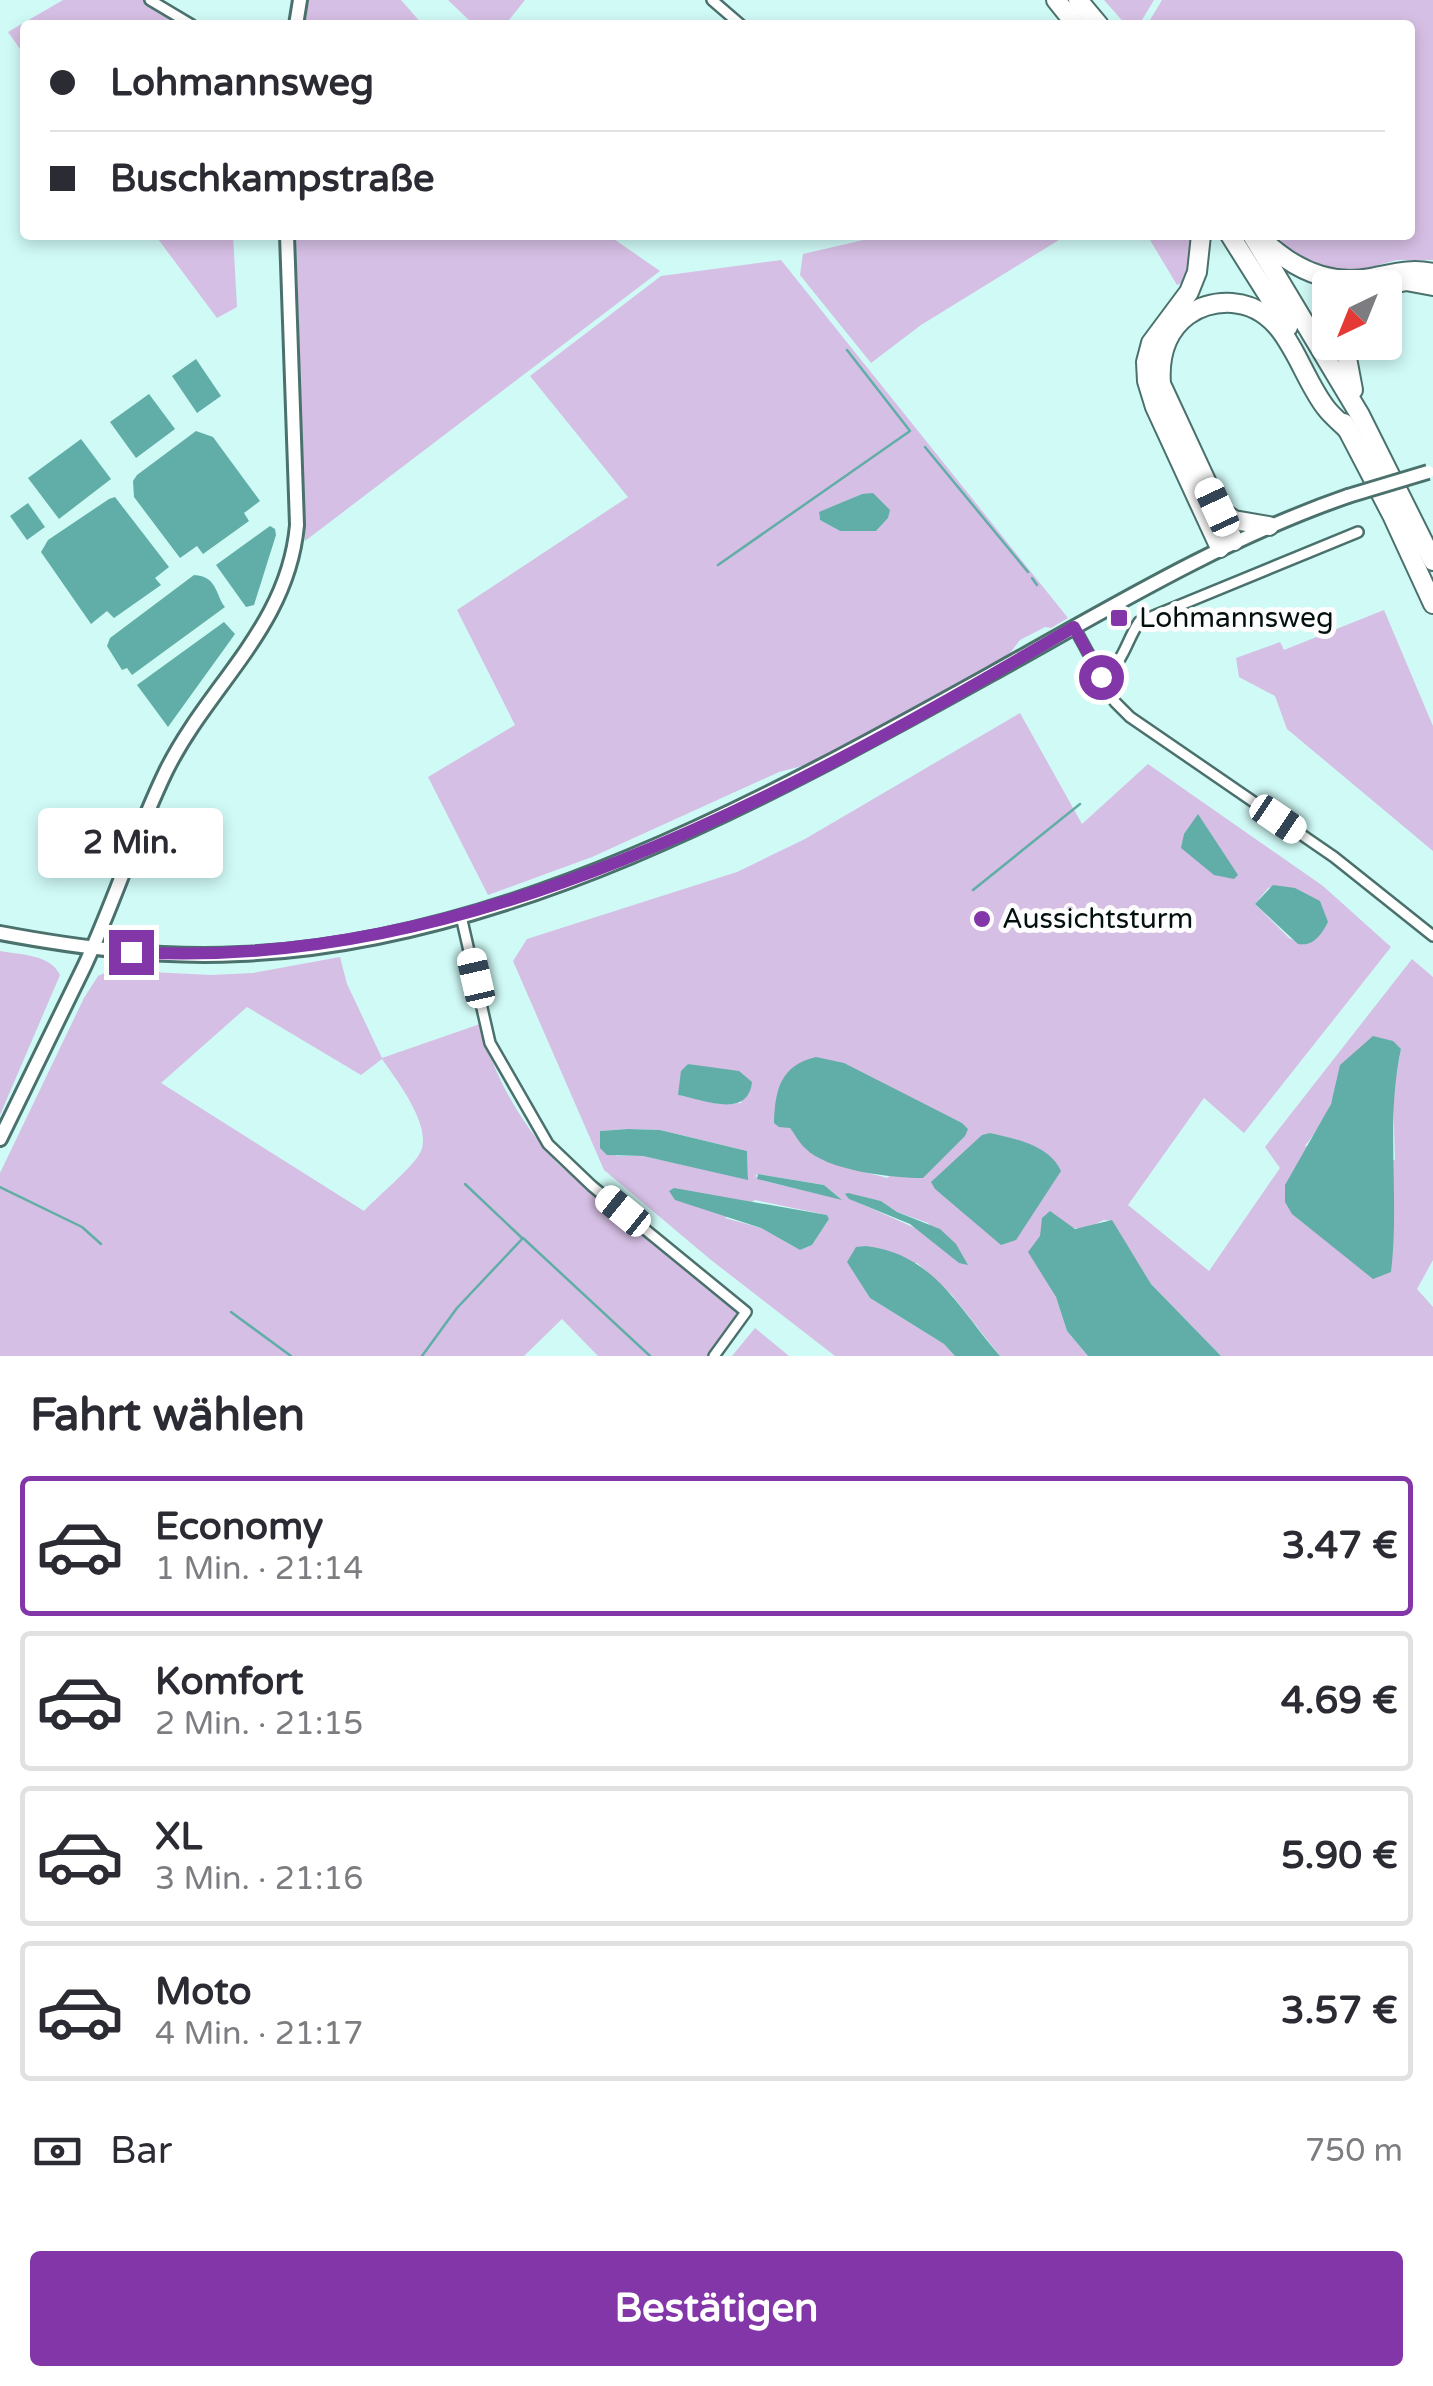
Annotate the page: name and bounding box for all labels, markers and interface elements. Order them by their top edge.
text: Lohmannsweg [110,60,374,106]
text: Buschkampstraße [110,156,435,202]
north arrow [1312,270,1402,360]
map controls [1312,270,1402,360]
car [1191,473,1243,541]
place label: Lohmannsweg [1139,601,1334,635]
marker: Lohmannsweg [1108,607,1130,629]
route start [1079,655,1124,700]
car [1245,790,1311,848]
callout: 2 Min. [38,807,224,877]
text: 2 Min. [83,824,178,862]
place label: Aussichtsturm [1002,902,1193,936]
marker: Aussichtsturm [971,908,993,930]
route end [109,930,154,975]
car [455,945,497,1011]
car [590,1180,656,1242]
text: Fahrt wählen [30,1389,305,1443]
icon: car [35,1501,125,1591]
text: Economy [155,1504,323,1550]
text: 3.47 € [1281,1523,1398,1569]
text: 1 Min. · 21:14 [155,1550,363,1588]
icon: car [35,1656,125,1746]
text: Komfort [155,1659,304,1705]
text: 4.69 € [1281,1678,1398,1724]
text: 2 Min. · 21:15 [155,1705,363,1743]
icon: car [35,1811,125,1901]
text: XL [155,1814,202,1860]
text: 5.90 € [1281,1833,1398,1879]
text: 3 Min. · 21:16 [155,1860,363,1898]
icon: car [35,1966,125,2056]
text: Moto [155,1969,251,2015]
text: 3.57 € [1281,1988,1398,2034]
text: 4 Min. · 21:17 [155,2015,363,2053]
icon: cash [30,2124,85,2179]
text: Bar [110,2128,172,2174]
text: 750 m [1305,2132,1403,2170]
button: Bestätigen [30,2251,1403,2366]

